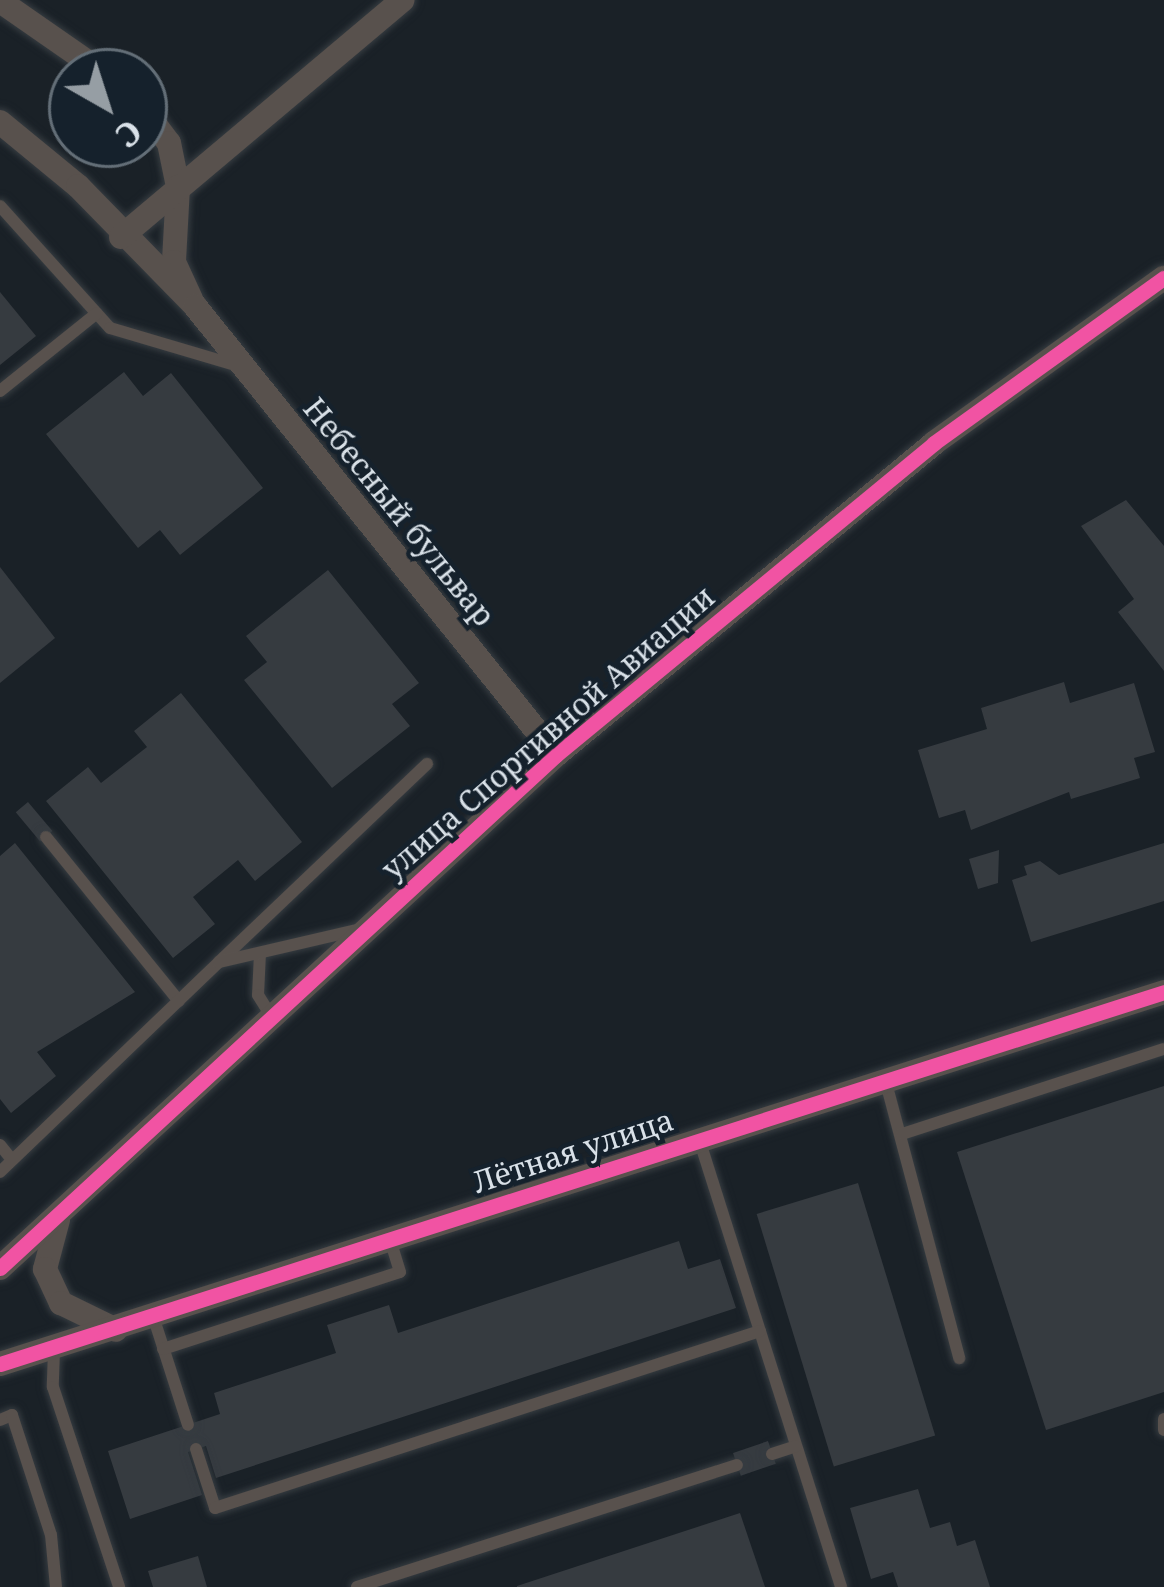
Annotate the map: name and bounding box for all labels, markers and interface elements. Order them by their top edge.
north arrow [48,48,168,168]
text: С [106,110,152,158]
street label: Небесный бульвар [296,391,502,633]
street label: улица Спортивной Авиации [374,579,722,887]
street label: Лётная улица [468,1102,678,1200]

